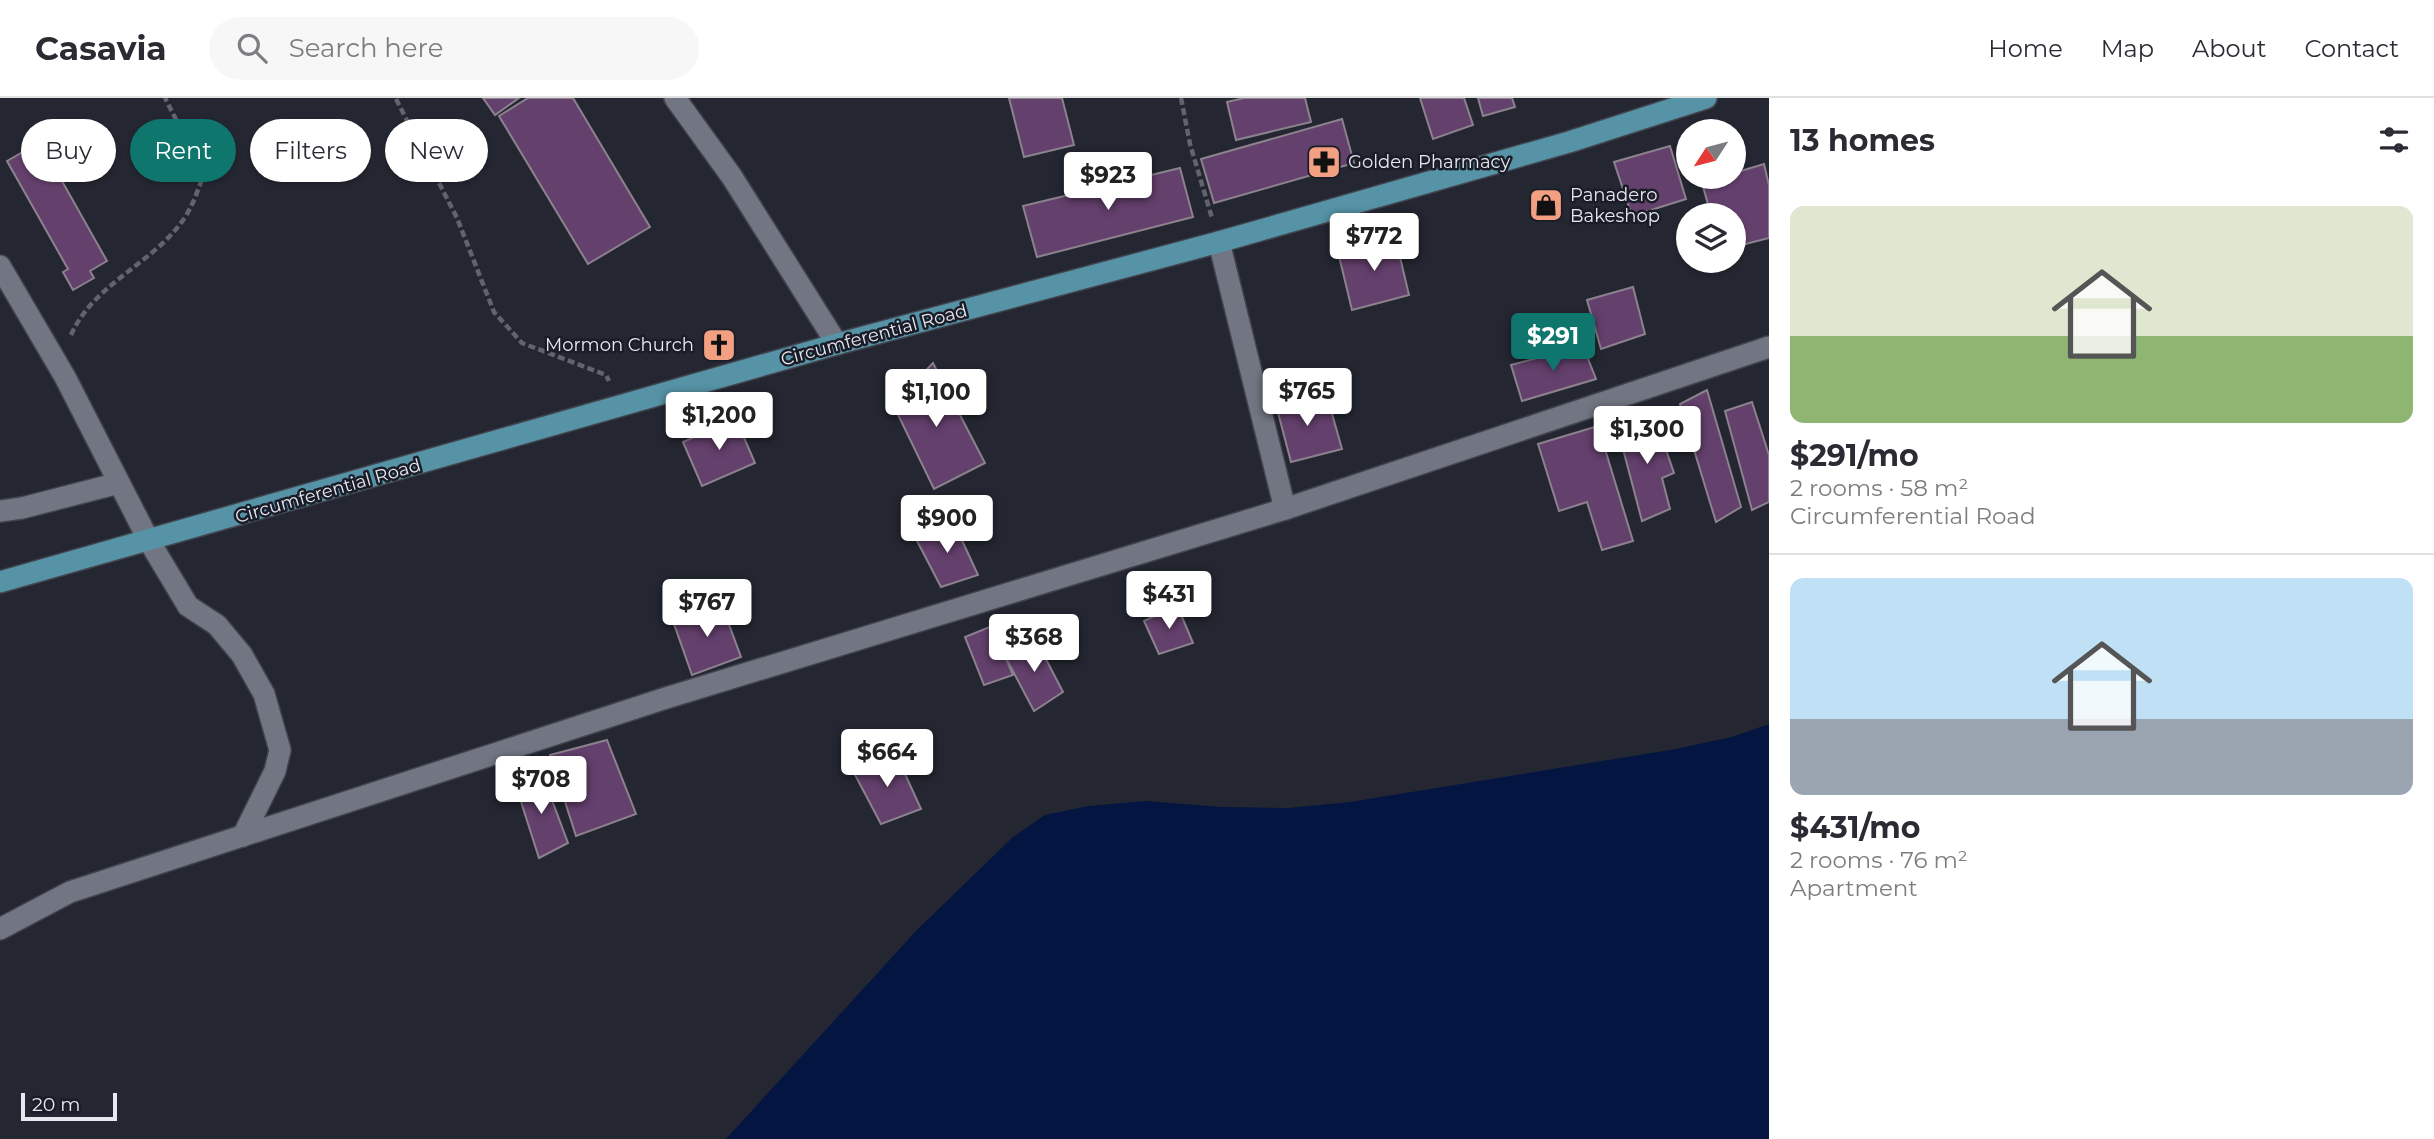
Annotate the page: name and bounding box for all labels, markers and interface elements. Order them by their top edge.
search box [209,17,699,80]
text: Casavia [35,28,167,68]
icon: search [233,29,271,67]
text: Search here [289,32,443,64]
text: Home [1988,34,2063,63]
text: Map [2101,34,2154,63]
text: About [2192,34,2266,63]
text: Contact [2304,34,2399,63]
chip: Buy [21,119,116,182]
chip: Rent [130,119,236,182]
chip: Filters [250,119,371,182]
chip: New [385,119,488,182]
north arrow [1676,119,1746,189]
map controls [1676,119,1746,273]
icon: filters [2375,121,2413,159]
text: 13 homes [1790,122,1935,159]
pharmacy icon: Golden Pharmacy [1305,143,1343,181]
place label: Golden Pharmacy [1348,151,1511,173]
pin: $923 [1067,152,1149,212]
text: $923 [1080,161,1136,189]
place label: Panadero Bakeshop [1570,184,1660,227]
shop icon: Panadero Bakeshop [1527,186,1565,224]
button: layers [1676,203,1746,273]
pin: $772 [1333,214,1415,273]
text: $772 [1346,222,1402,250]
icon: home [2039,251,2165,377]
street label: Circumferential Road [778,300,970,370]
pin: $291 [1512,314,1594,373]
text: $291 [1527,322,1579,350]
church icon: Mormon Church [700,326,738,364]
place label: Mormon Church [545,334,694,356]
pin: $765 [1266,368,1348,428]
pin: $1,100 [879,370,993,429]
text: $765 [1279,377,1335,405]
text: $1,100 [901,378,971,406]
pin: $1,200 [662,392,776,452]
text: $1,200 [682,401,756,429]
pin: $1,300 [1590,406,1704,466]
text: $1,300 [1610,415,1684,443]
text: $291/mo [1790,437,1919,474]
street label: Circumferential Road [233,454,423,528]
text: 2 rooms · 58 m² [1790,474,1968,502]
pin: $900 [906,496,988,555]
text: Circumferential Road [1790,502,2036,530]
text: $900 [917,504,977,532]
pin: $431 [1128,572,1210,631]
pin: $767 [666,580,748,639]
text: $431 [1142,580,1196,608]
text: $767 [678,588,736,616]
pin: $368 [993,614,1075,674]
text: $368 [1005,623,1063,651]
icon: home [2039,623,2165,749]
pin: $664 [846,730,928,789]
text: $664 [857,738,917,766]
pin: $708 [500,756,582,816]
text: $708 [511,765,571,793]
text: $431/mo [1790,809,1921,846]
text: 2 rooms · 76 m² [1790,846,1968,874]
text: Apartment [1790,874,1918,902]
scale bar [21,1090,117,1122]
text: 20 m [32,1093,80,1116]

